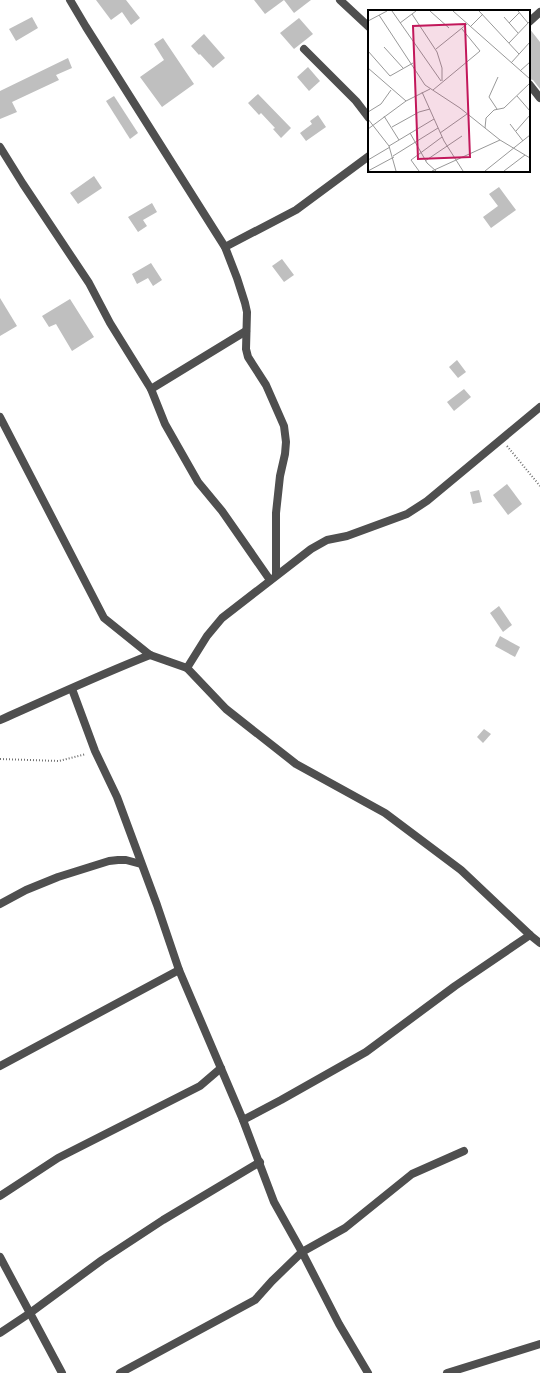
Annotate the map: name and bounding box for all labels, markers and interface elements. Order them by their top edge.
inset map [368,10,530,172]

